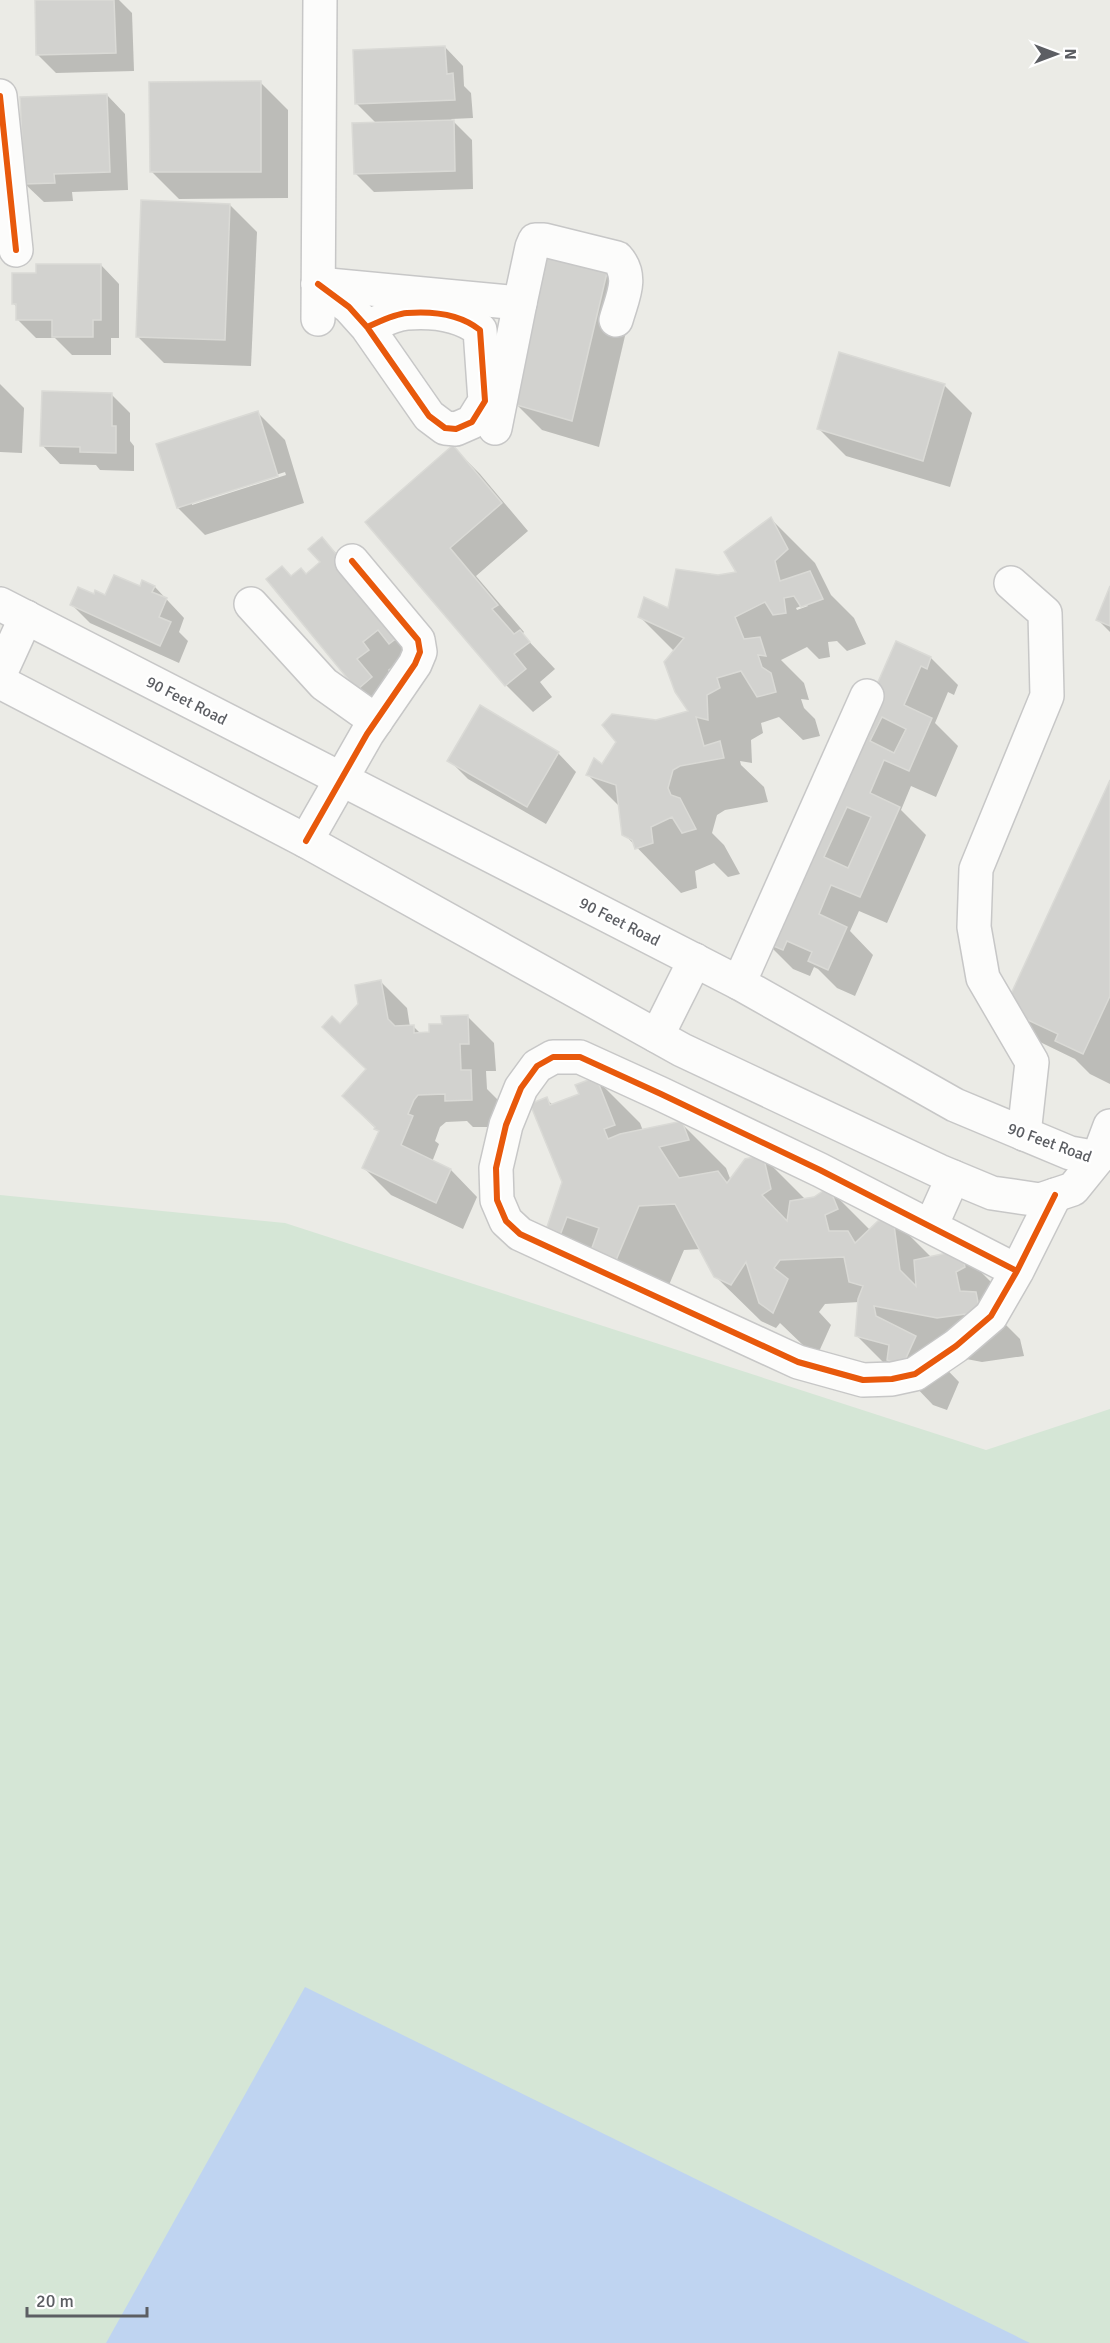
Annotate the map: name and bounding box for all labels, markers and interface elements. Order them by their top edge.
north arrow [1026,24,1086,84]
text: N [1060,48,1080,60]
street label: 90 Feet Road [143,672,230,730]
street label: 90 Feet Road [576,893,663,951]
street label: 90 Feet Road [1005,1118,1094,1167]
scale bar [27,2280,147,2318]
text: 20 m [36,2290,74,2312]

